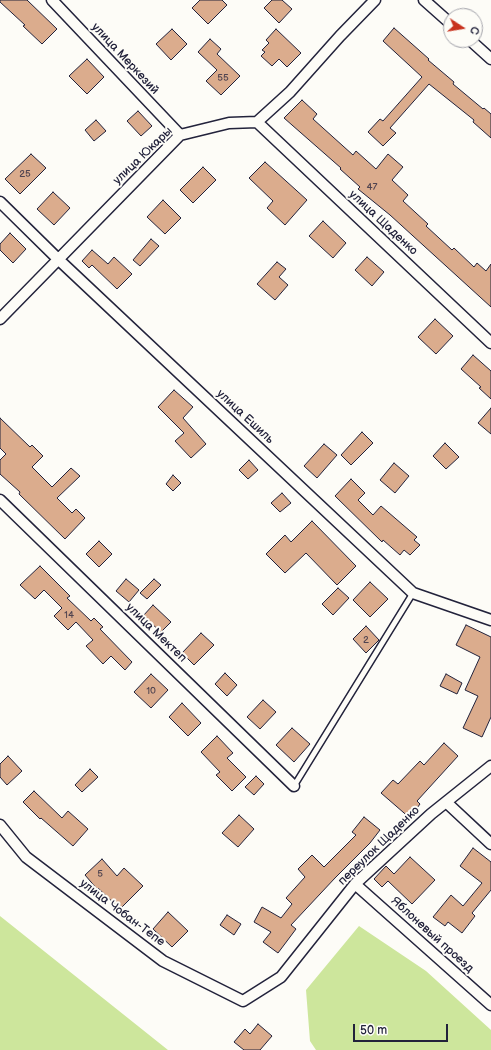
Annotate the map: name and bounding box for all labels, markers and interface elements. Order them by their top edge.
north arrow [443,8,483,48]
street label: улица Меркезий [88,20,162,98]
text: С [467,25,481,35]
house number: 55 [217,72,229,84]
street label: улица Юкары [110,124,176,188]
house number: 25 [19,168,31,180]
house number: 47 [366,181,378,193]
street label: улица Щаденко [346,188,420,258]
street label: улица Ешиль [213,387,277,447]
street label: улица Мектеп [123,600,189,666]
house number: 14 [64,609,74,621]
house number: 2 [363,634,369,646]
house number: 10 [146,685,156,697]
street label: переулок Щаденко [335,804,423,888]
house number: 5 [97,868,103,880]
street label: улица Чобан-Тепе [77,876,167,950]
street label: Яблоневый проезд [388,894,476,976]
scale bar [355,1016,450,1042]
text: 50 m [360,1023,387,1038]

